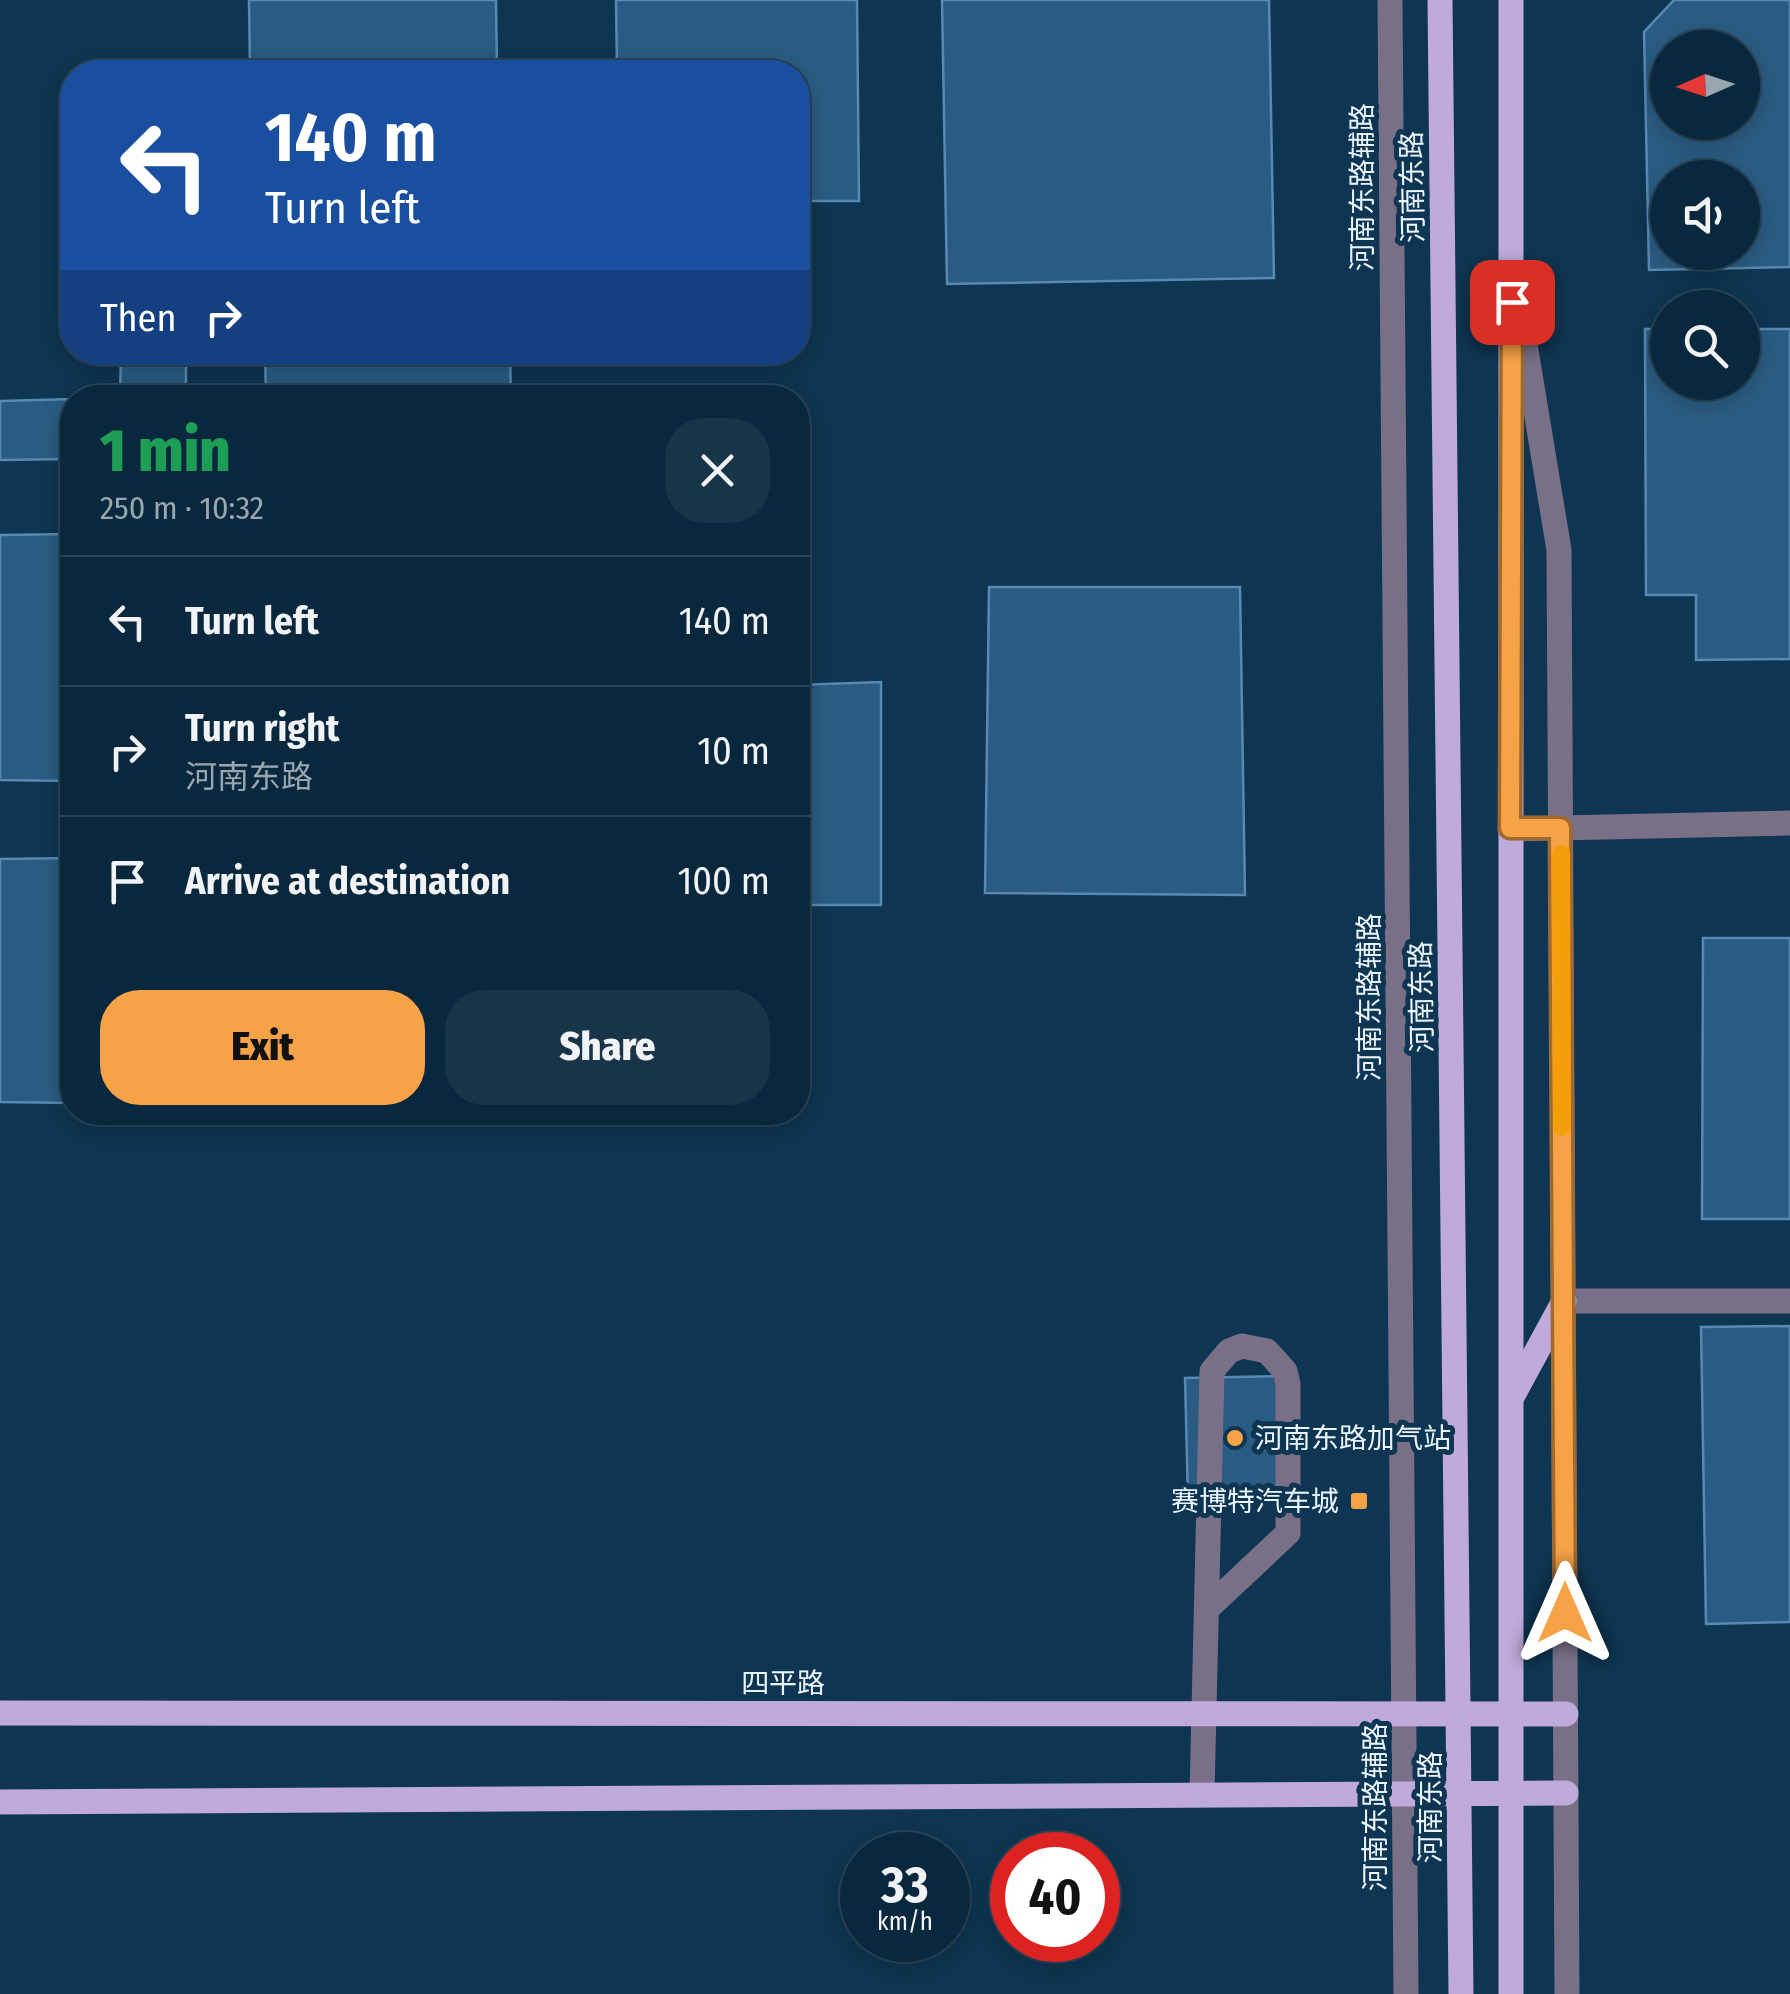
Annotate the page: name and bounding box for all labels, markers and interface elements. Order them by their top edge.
north arrow [1650,30,1760,140]
map controls [1650,30,1760,400]
text: 140 m [265,96,437,180]
icon: left [100,100,230,230]
street label: 河南东路辅路 [1346,103,1379,271]
street label: 河南东路 [1395,131,1430,243]
button: sound [1650,160,1760,270]
text: Turn left [265,181,420,235]
pin [1470,260,1555,345]
icon: arrive [1485,275,1540,330]
icon: right [196,290,251,345]
button: search [1650,290,1760,400]
text: Then [100,295,176,341]
text: 1 min [100,415,231,487]
button: close [665,418,770,523]
text: 250 m · 10:32 [100,489,264,527]
icon: left [100,594,155,649]
text: Turn left [185,598,319,644]
text: 140 m [679,598,770,644]
text: Turn right [185,705,339,751]
icon: right [100,724,155,779]
text: 10 m [697,728,770,774]
text: 河南东路 [185,758,313,796]
icon: arrive [100,854,155,909]
text: Arrive at destination [185,858,510,904]
text: 100 m [677,858,770,904]
street label: 河南东路辅路 [1353,913,1386,1081]
street label: 河南东路 [1404,941,1439,1053]
button: Exit [100,990,425,1105]
button: Share [445,990,770,1105]
place label: 河南东路加气站 [1255,1422,1451,1455]
marker: 河南东路加气站 [1224,1427,1246,1449]
place label: 赛博特汽车城 [1171,1485,1339,1518]
marker: 赛博特汽车城 [1348,1490,1370,1512]
position arrow [1513,1561,1617,1665]
street label: 四平路 [741,1667,825,1700]
street label: 河南东路辅路 [1359,1723,1392,1891]
street label: 河南东路 [1414,1751,1447,1863]
speed limit sign: 40 [990,1832,1120,1962]
text: 33 [881,1855,929,1915]
text: km/h [877,1907,933,1937]

